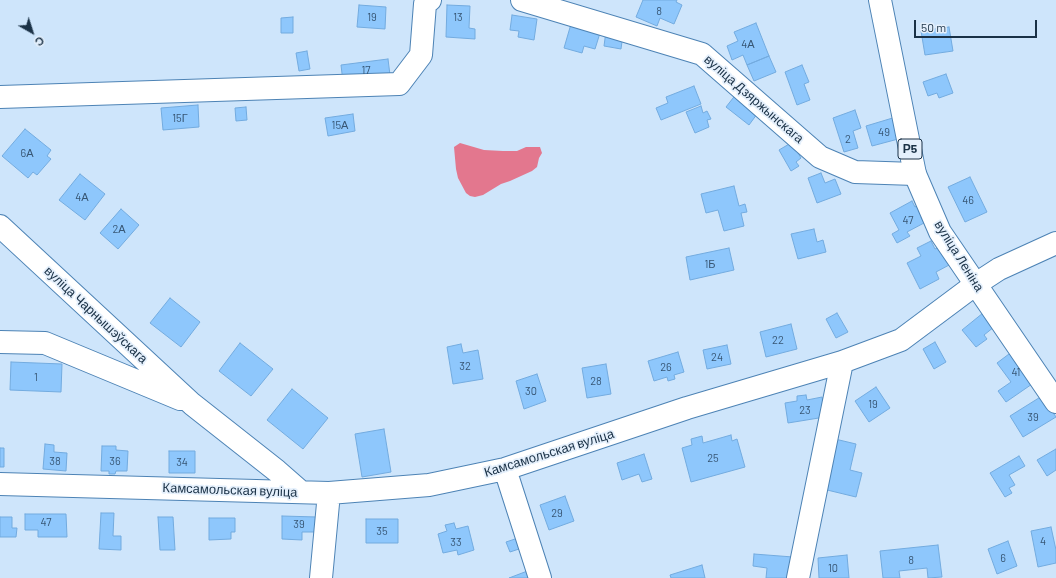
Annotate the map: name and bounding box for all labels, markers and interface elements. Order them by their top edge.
house number: 8 [656,4,662,18]
house number: 19 [367,10,377,24]
house number: 13 [453,10,463,24]
north arrow [12,12,52,52]
scale bar [916,12,1039,38]
text: 50 m [921,20,946,34]
text: С [33,34,47,49]
house number: 4А [741,37,755,51]
street label: вуліца Дзяржынскага [701,52,807,146]
house number: 17 [361,63,371,77]
house number: 15Г [172,111,188,125]
house number: 15А [332,118,348,132]
house number: 49 [878,125,890,139]
house number: 2 [845,132,851,146]
road number: Р5 [898,139,922,159]
house number: 6А [20,146,34,160]
house number: 4А [75,190,89,204]
house number: 46 [962,193,974,207]
house number: 47 [903,213,913,227]
street label: вуліца Леніна [931,218,987,294]
house number: 2А [112,222,126,236]
house number: 1Б [704,257,716,271]
street label: вуліца Чарнышэўскага [41,263,151,367]
house number: 22 [772,333,784,347]
house number: 24 [711,350,723,364]
house number: 32 [459,359,471,373]
house number: 26 [660,360,672,374]
house number: 41 [1012,365,1020,379]
house number: 1 [34,370,38,384]
house number: 28 [590,374,602,388]
house number: 30 [525,384,537,398]
house number: 19 [868,397,878,411]
house number: 23 [799,403,811,417]
house number: 39 [1027,410,1039,424]
street label: Камсамольская вуліца [482,426,616,480]
house number: 25 [707,451,719,465]
house number: 38 [49,454,61,468]
house number: 36 [109,454,121,468]
house number: 34 [176,455,188,469]
street label: Камсамольская вуліца [162,480,298,500]
house number: 29 [551,506,563,520]
house number: 47 [41,515,51,529]
house number: 39 [293,517,305,531]
house number: 35 [376,524,388,538]
house number: 4 [1040,534,1046,548]
house number: 33 [450,535,462,549]
house number: 6 [1000,551,1006,565]
house number: 8 [908,553,914,567]
house number: 10 [828,561,838,575]

